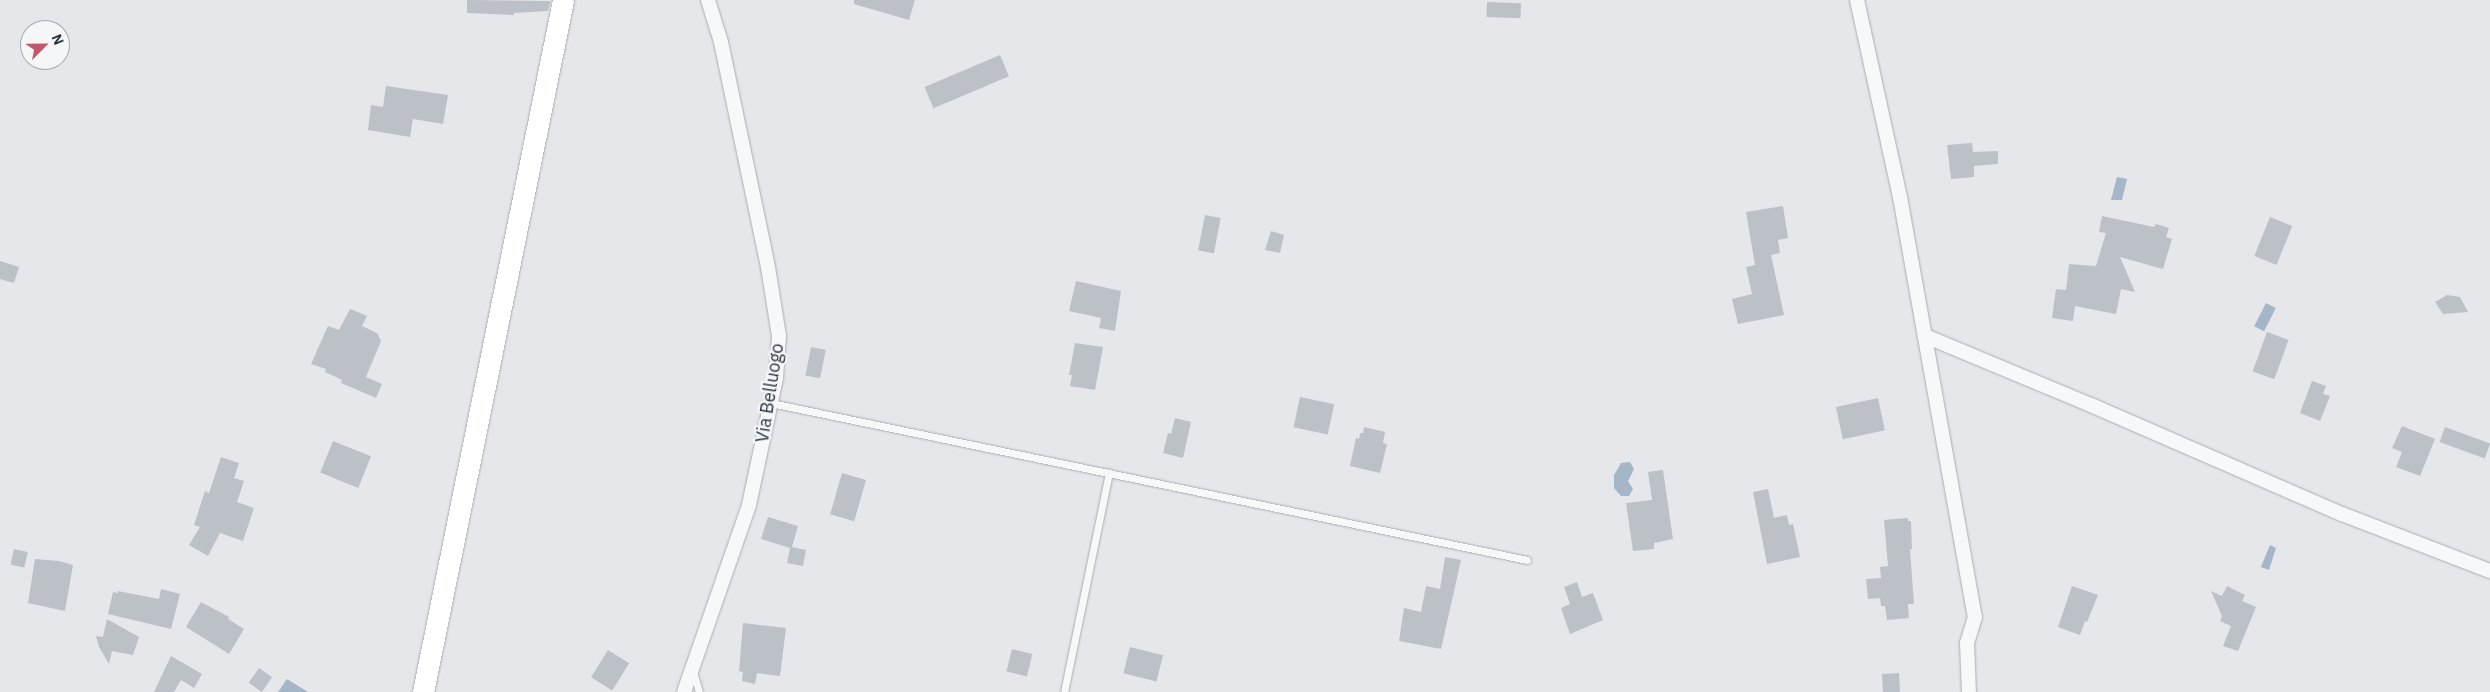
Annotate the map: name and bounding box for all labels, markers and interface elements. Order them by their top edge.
north arrow [20,20,70,70]
text: N [48,31,68,48]
street label: Via Belluogo [751,342,789,444]

